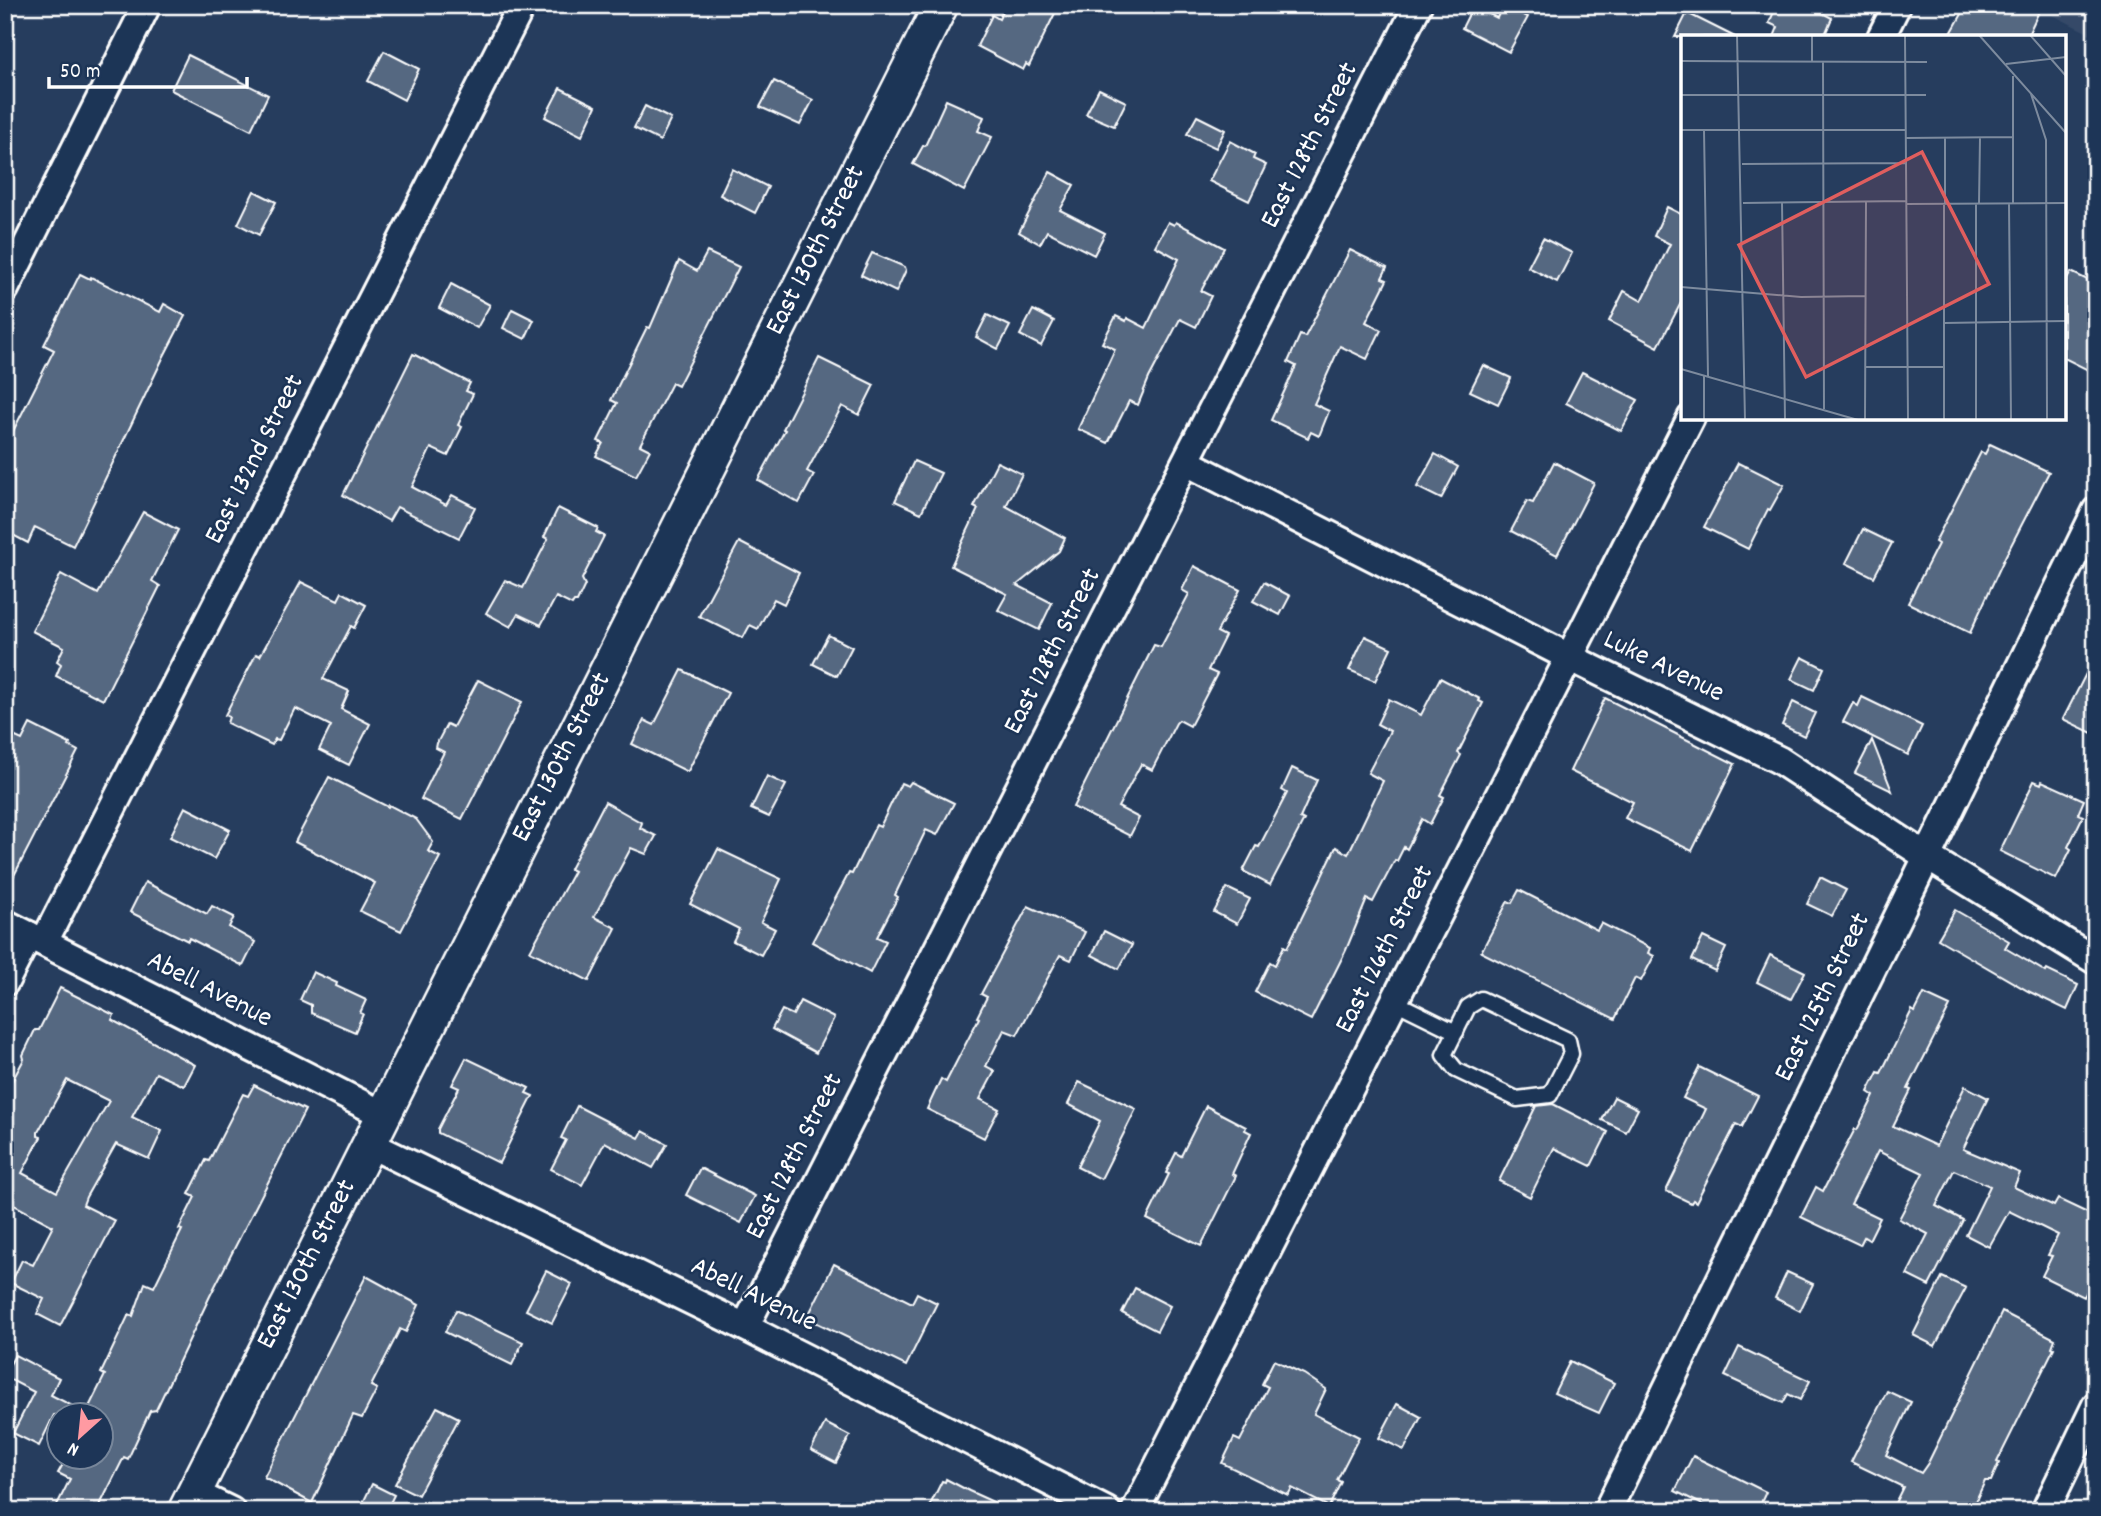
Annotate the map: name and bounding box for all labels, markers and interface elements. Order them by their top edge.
inset map [1681,35,2066,420]
scale bar [49,46,247,90]
street label: East 128th Street [1252,56,1370,236]
text: 50 m [60,58,100,88]
street label: East 130th Street [757,159,877,343]
street label: East 132nd Street [196,368,316,552]
street label: East 128th Street [995,562,1113,742]
street label: Luke Avenue [1596,621,1730,715]
street label: East 130th Street [503,666,623,850]
street label: East 126th Street [1326,859,1446,1041]
street label: East 125th Street [1766,907,1882,1089]
street label: Abell Avenue [139,942,279,1040]
street label: East 128th Street [737,1067,855,1247]
street label: East 130th Street [248,1173,368,1357]
street label: Abell Avenue [683,1248,823,1344]
north arrow [46,1400,116,1470]
text: N [64,1434,84,1462]

